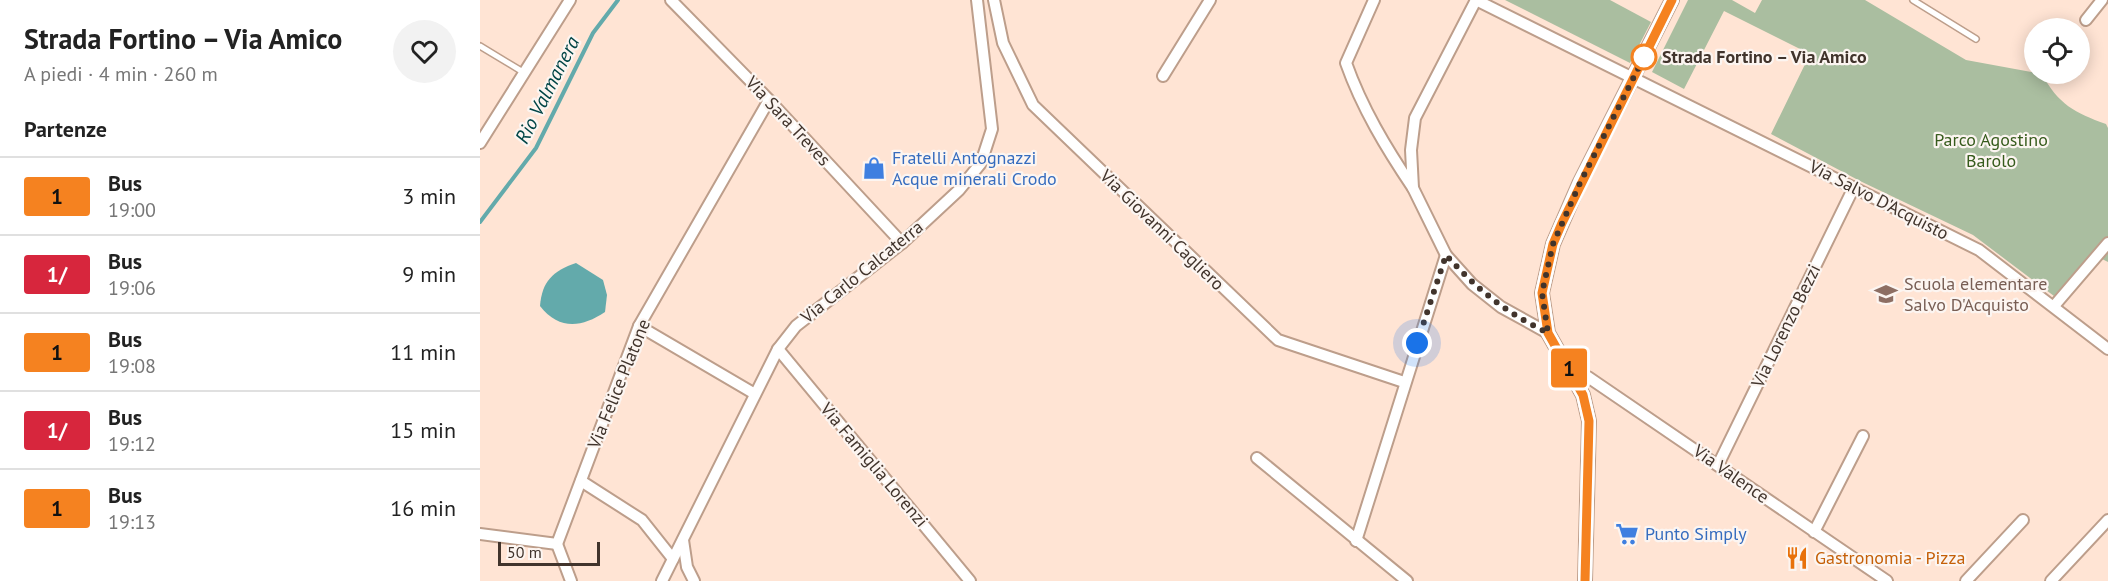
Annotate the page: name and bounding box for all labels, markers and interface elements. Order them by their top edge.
map controls [2024,18,2090,84]
button: locate [2024,18,2090,84]
text: Strada Fortino – Via Amico [24,20,342,57]
button: heart [393,20,456,83]
water label: Rio Valmanera [509,32,585,148]
marker: Strada Fortino – Via Amico [1631,44,1657,70]
place label: Strada Fortino – Via Amico [1662,45,1867,68]
text: A piedi · 4 min · 260 m [24,61,218,87]
street label: Via Sara Treves [740,70,836,170]
text: Partenze [24,115,107,143]
park label: Parco Agostino Barolo [1934,128,2048,172]
place label: Fratelli Antognazzi Acque minerali Crodo [892,146,1057,190]
street label: Via Salvo D'Acquisto [1805,154,1953,245]
shop icon: Fratelli Antognazzi Acque minerali Crodo [861,155,887,181]
street label: Via Giovanni Cagliero [1094,164,1230,295]
text: Bus [108,169,142,197]
text: 3 min [402,182,456,210]
text: 1 [51,183,63,210]
text: 19:00 [108,197,156,223]
street label: Via Carlo Calcaterra [795,215,928,329]
text: Bus [108,247,142,275]
text: 9 min [402,260,456,288]
street label: Via Lorenzo Bezzi [1745,260,1825,392]
text: 1/ [47,261,67,288]
place label: Scuola elementare Salvo D'Acquisto [1904,272,2047,316]
text: 19:06 [108,275,156,301]
school or university icon: Scuola elementare Salvo D'Acquisto [1873,281,1899,307]
street label: Via Felice Platone [582,316,655,453]
text: Bus [108,325,142,353]
your location [1402,328,1432,358]
text: 11 min [390,338,456,366]
text: 1 [51,339,63,366]
line badge: 1 [1550,348,1588,388]
text: 19:08 [108,353,156,379]
text: 1 [1563,355,1575,382]
street label: Via Famiglia Lorenzi [815,397,933,532]
text: Bus [108,403,142,431]
text: 15 min [390,416,456,444]
text: 1/ [47,417,67,444]
text: 19:12 [108,431,156,457]
street label: Via Valence [1688,438,1774,508]
text: Bus [108,481,142,509]
text: 16 min [390,494,456,522]
text: 1 [51,495,63,522]
text: 19:13 [108,509,156,535]
supermarket icon: Punto Simply [1614,521,1640,547]
place label: Punto Simply [1645,522,1747,545]
scale bar [498,539,600,566]
text: 50 m [507,542,542,562]
restaurant icon: Gastronomia - Pizza [1784,545,1810,571]
place label: Gastronomia - Pizza [1815,546,1965,569]

